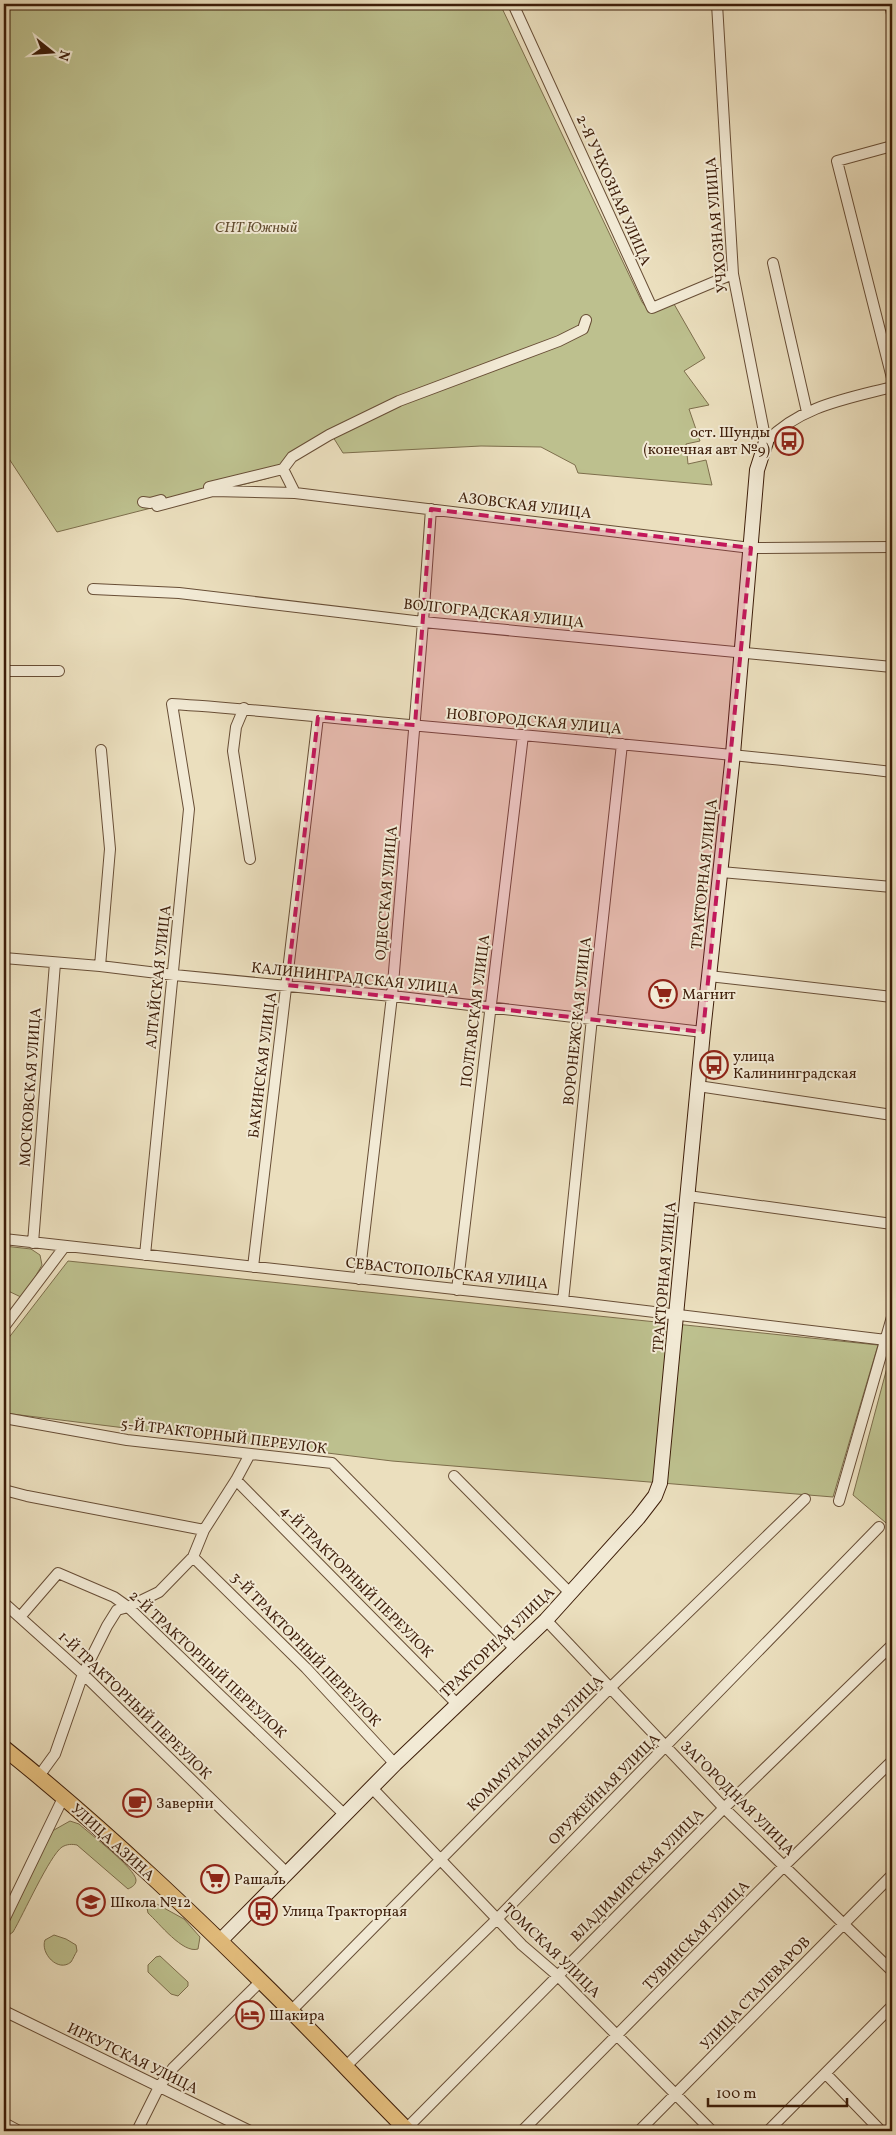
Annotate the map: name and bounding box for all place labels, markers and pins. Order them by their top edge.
place label: ост. Шунды (конечная авт №9) [643,423,770,461]
bus stop icon: ост. Шунды (конечная авт №9) [774,426,804,456]
supermarket icon: Магнит [648,979,678,1009]
place label: Магнит [682,985,736,1006]
place label: улица Калининградская [733,1047,857,1085]
bus stop icon: улица Калининградская [699,1050,729,1080]
cafe icon: Заверни [122,1788,152,1818]
place label: Заверни [156,1794,214,1815]
supermarket icon: Рашаль [200,1864,230,1894]
place label: Рашаль [234,1870,286,1891]
school or university icon: Школа №12 [76,1887,106,1917]
place label: Школа №12 [110,1893,191,1914]
bus stop icon: Улица Тракторная [248,1896,278,1926]
place label: Улица Тракторная [282,1902,407,1923]
hotel icon: Шакира [235,2000,265,2030]
place label: Шакира [269,2006,325,2027]

